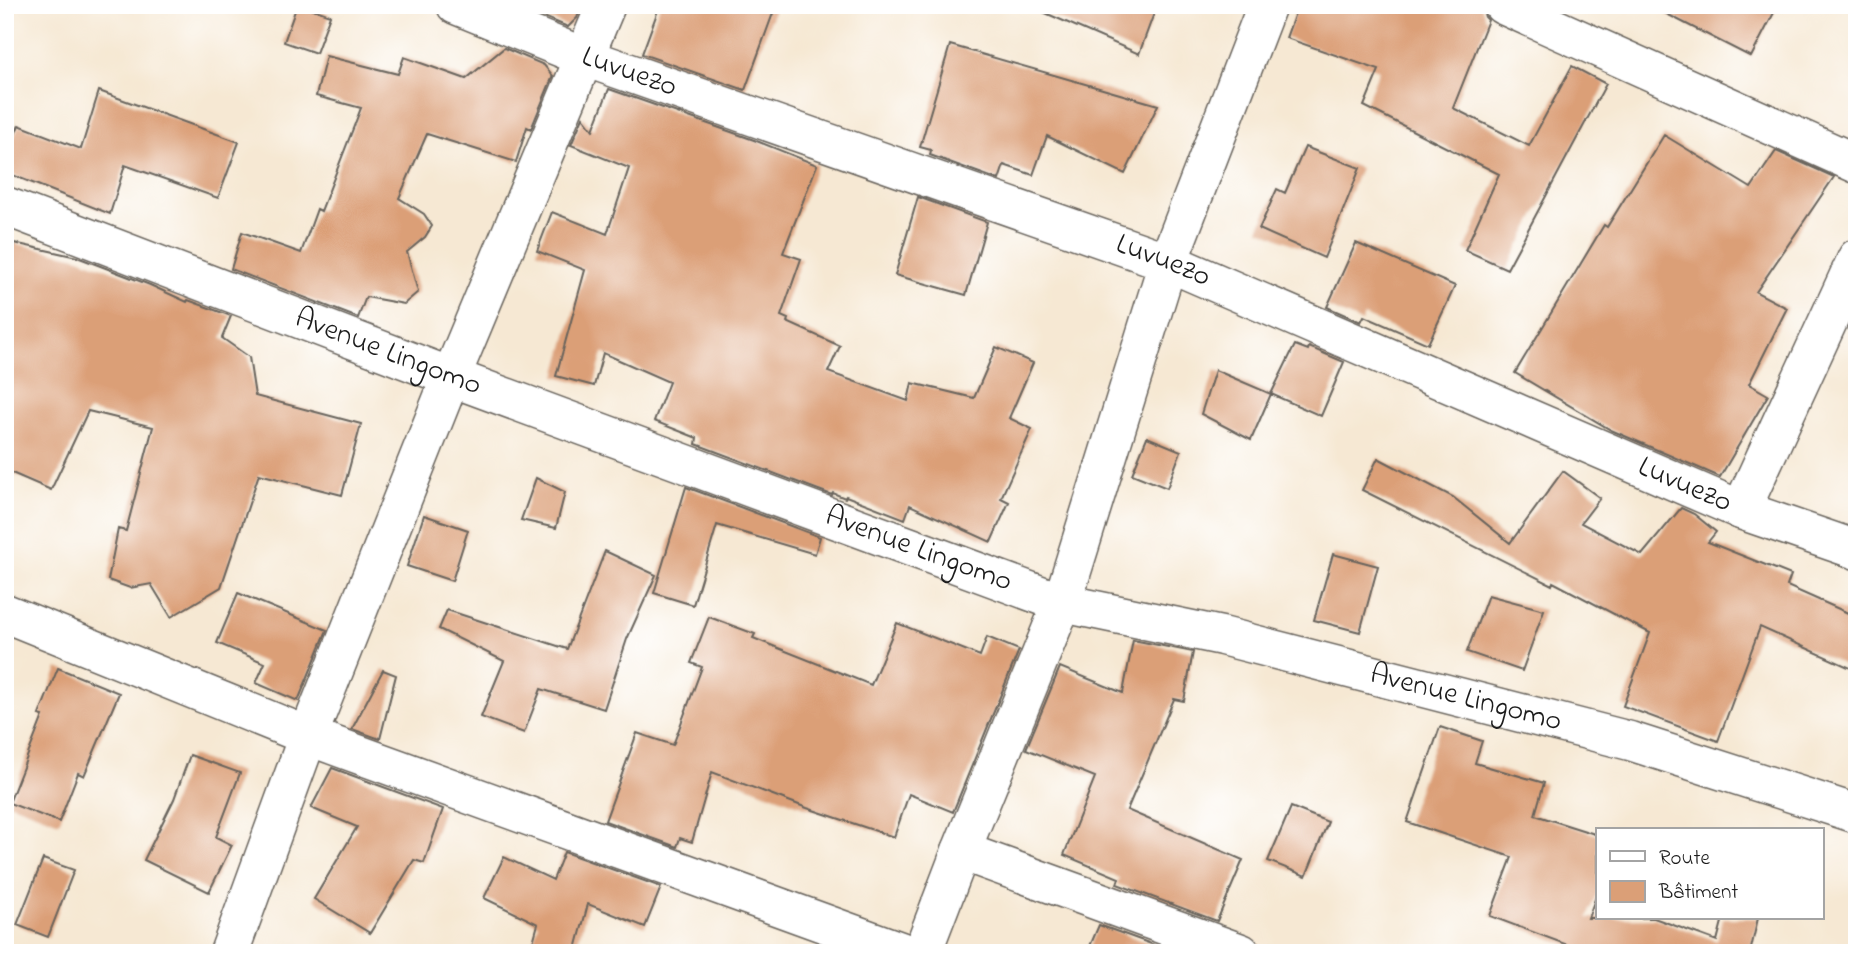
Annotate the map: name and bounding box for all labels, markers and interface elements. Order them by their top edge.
street label: Luvuezo [575,36,683,110]
street label: Luvuezo [1109,223,1217,300]
street label: Avenue Lingomo [288,297,487,408]
street label: Luvuezo [1631,446,1739,525]
street label: Avenue Lingomo [819,495,1018,605]
street label: Avenue Lingomo [1365,653,1566,744]
legend [1596,828,1824,920]
text: Route [1659,844,1711,874]
text: Bâtiment [1658,878,1738,908]

